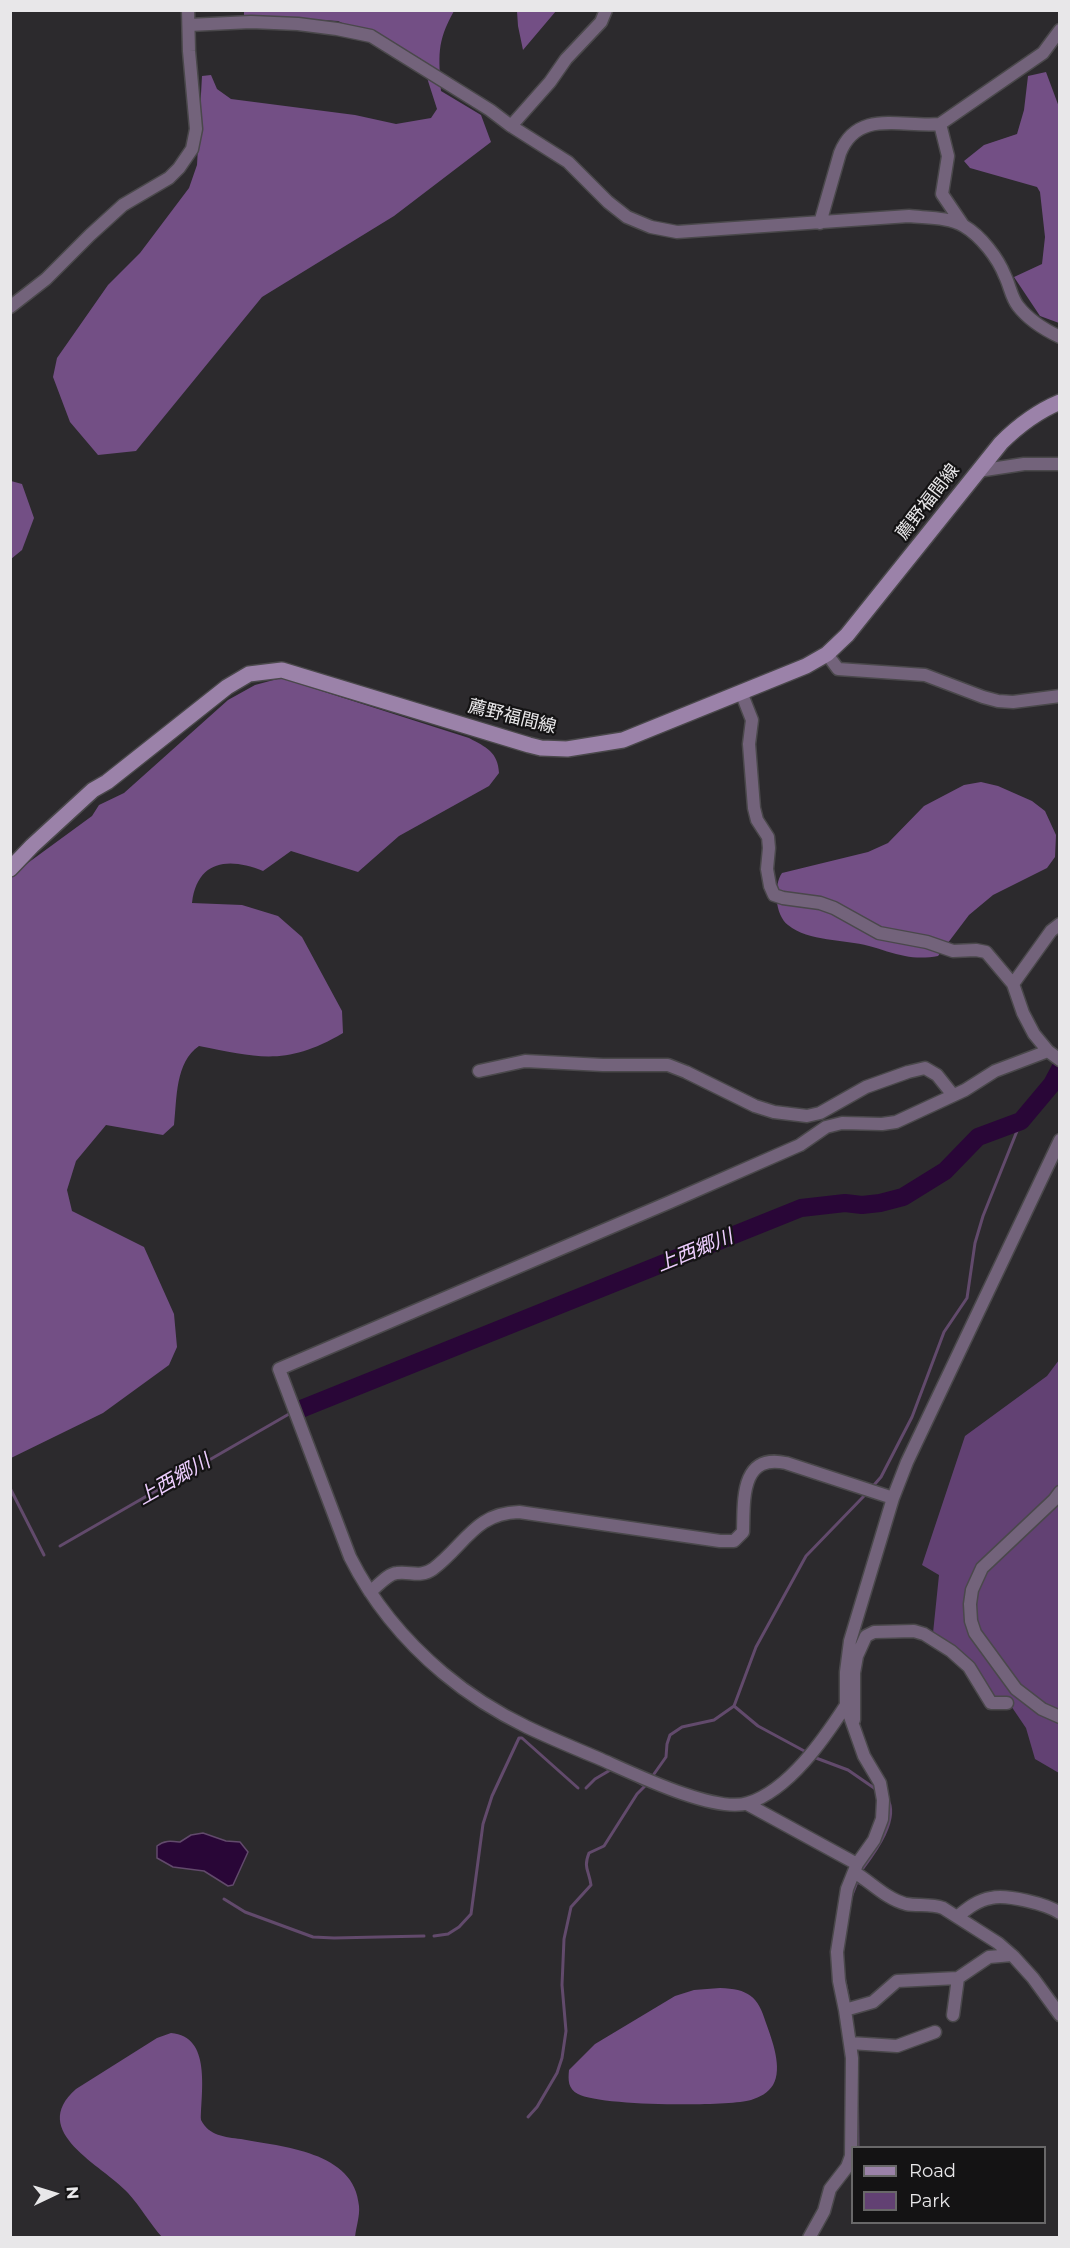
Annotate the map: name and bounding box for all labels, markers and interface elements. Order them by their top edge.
street label: 薦野福間線 [892,460,964,544]
street label: 薦野福間線 [466,696,558,738]
water label: 上西郷川 [653,1225,737,1277]
water label: 上西郷川 [133,1450,215,1510]
legend [851,2146,1046,2224]
text: Road [909,2160,956,2182]
north arrow [24,2164,84,2224]
text: N [63,2186,82,2200]
text: Park [909,2190,950,2212]

